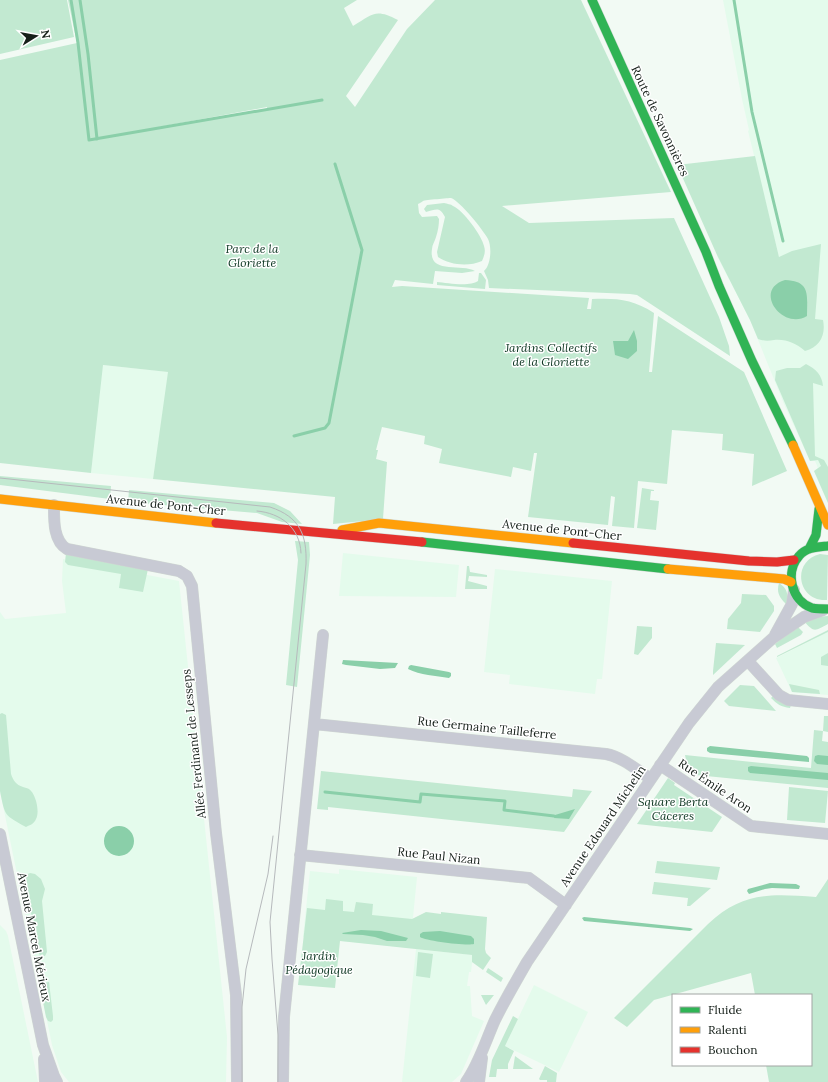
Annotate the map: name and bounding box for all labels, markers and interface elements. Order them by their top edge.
north arrow [16,16,56,56]
text: N [38,29,54,40]
street label: Route de Savonnières [628,63,693,179]
park label: Parc de la Gloriette [225,241,279,270]
park label: Jardins Collectifs de la Gloriette [504,340,597,369]
street label: Avenue de Pont-Cher [105,491,227,518]
street label: Avenue de Pont-Cher [501,516,623,543]
street label: Allée Ferdinand de Lesseps [178,668,209,821]
street label: Rue Germaine Tailleferre [417,713,558,742]
street label: Rue Émile Aron [676,755,755,816]
street label: Avenue Edouard Michelin [556,762,649,890]
park label: Square Berta Cáceres [638,794,709,823]
street label: Rue Paul Nizan [397,844,481,867]
street label: Avenue Marcel Mérieux [14,870,55,1003]
park label: Jardin Pédagogique [285,948,353,977]
legend [672,994,812,1066]
text: Fluide [708,1002,743,1017]
text: Ralenti [708,1022,747,1037]
text: Bouchon [708,1042,758,1057]

